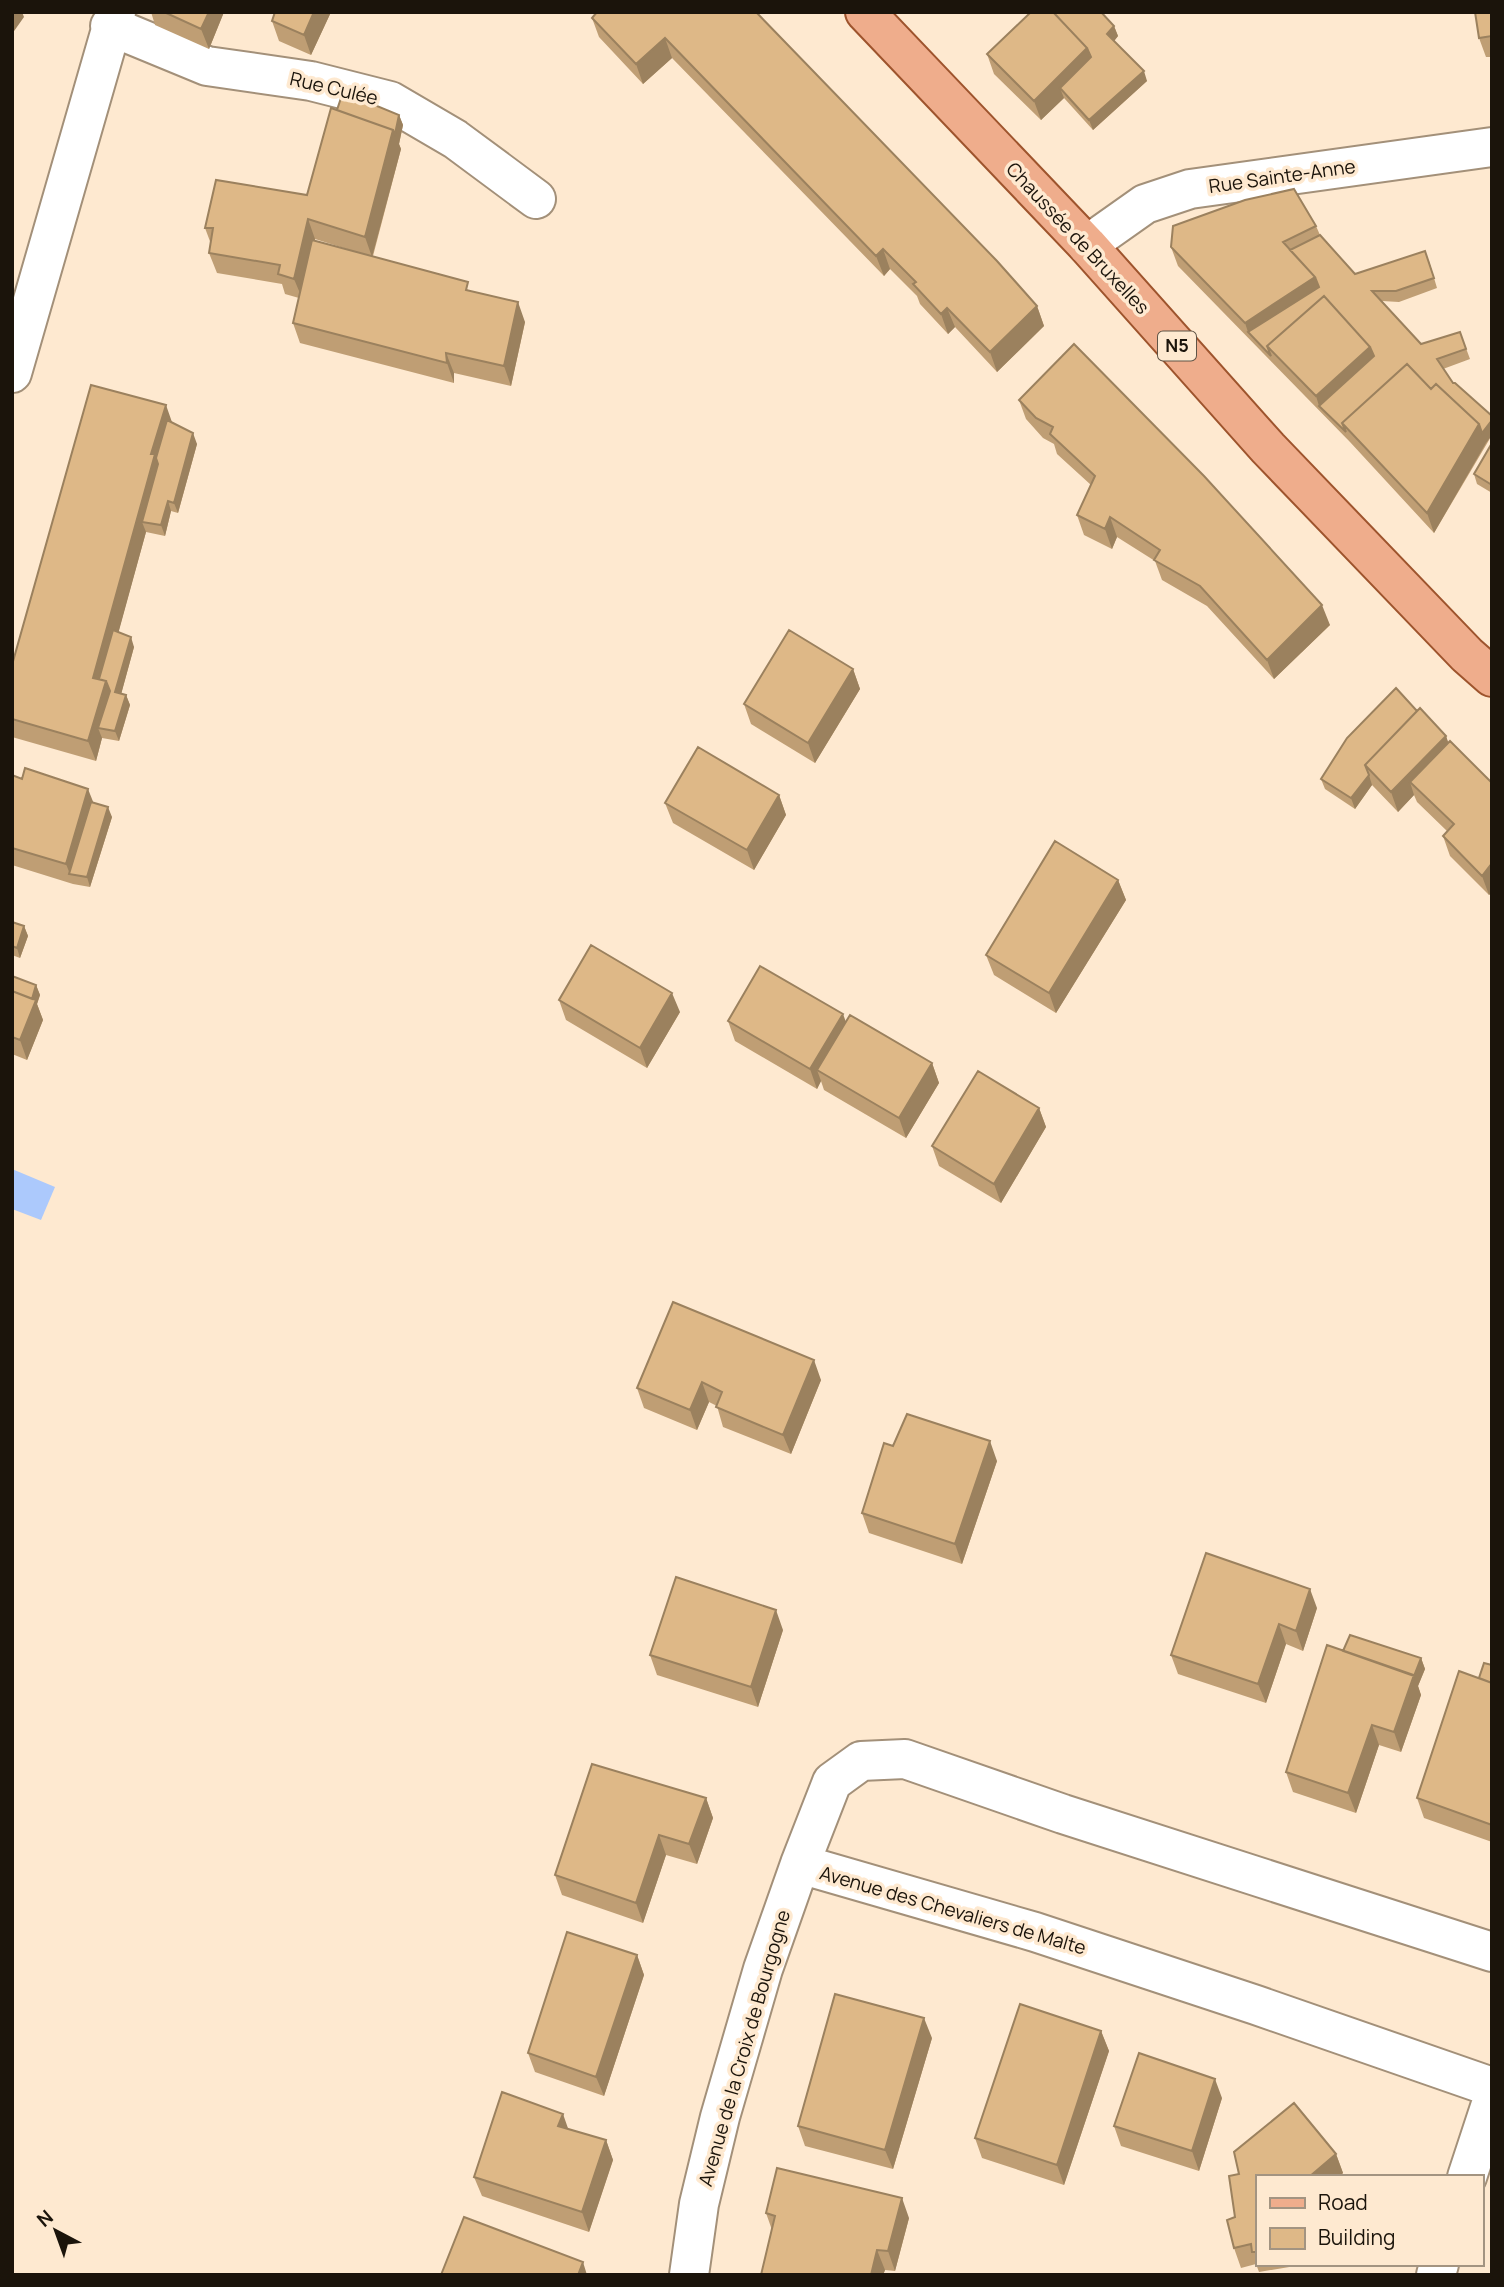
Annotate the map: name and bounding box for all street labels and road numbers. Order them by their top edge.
street label: Rue Culée [287,65,381,111]
street label: Rue Sainte-Anne [1207,153,1357,199]
street label: Chaussée de Bruxelles [1001,156,1155,320]
road number: N5 [1158,332,1196,360]
street label: Avenue des Chevaliers de Malte [817,1859,1089,1961]
street label: Avenue de la Croix de Bourgogne [692,1907,796,2189]

